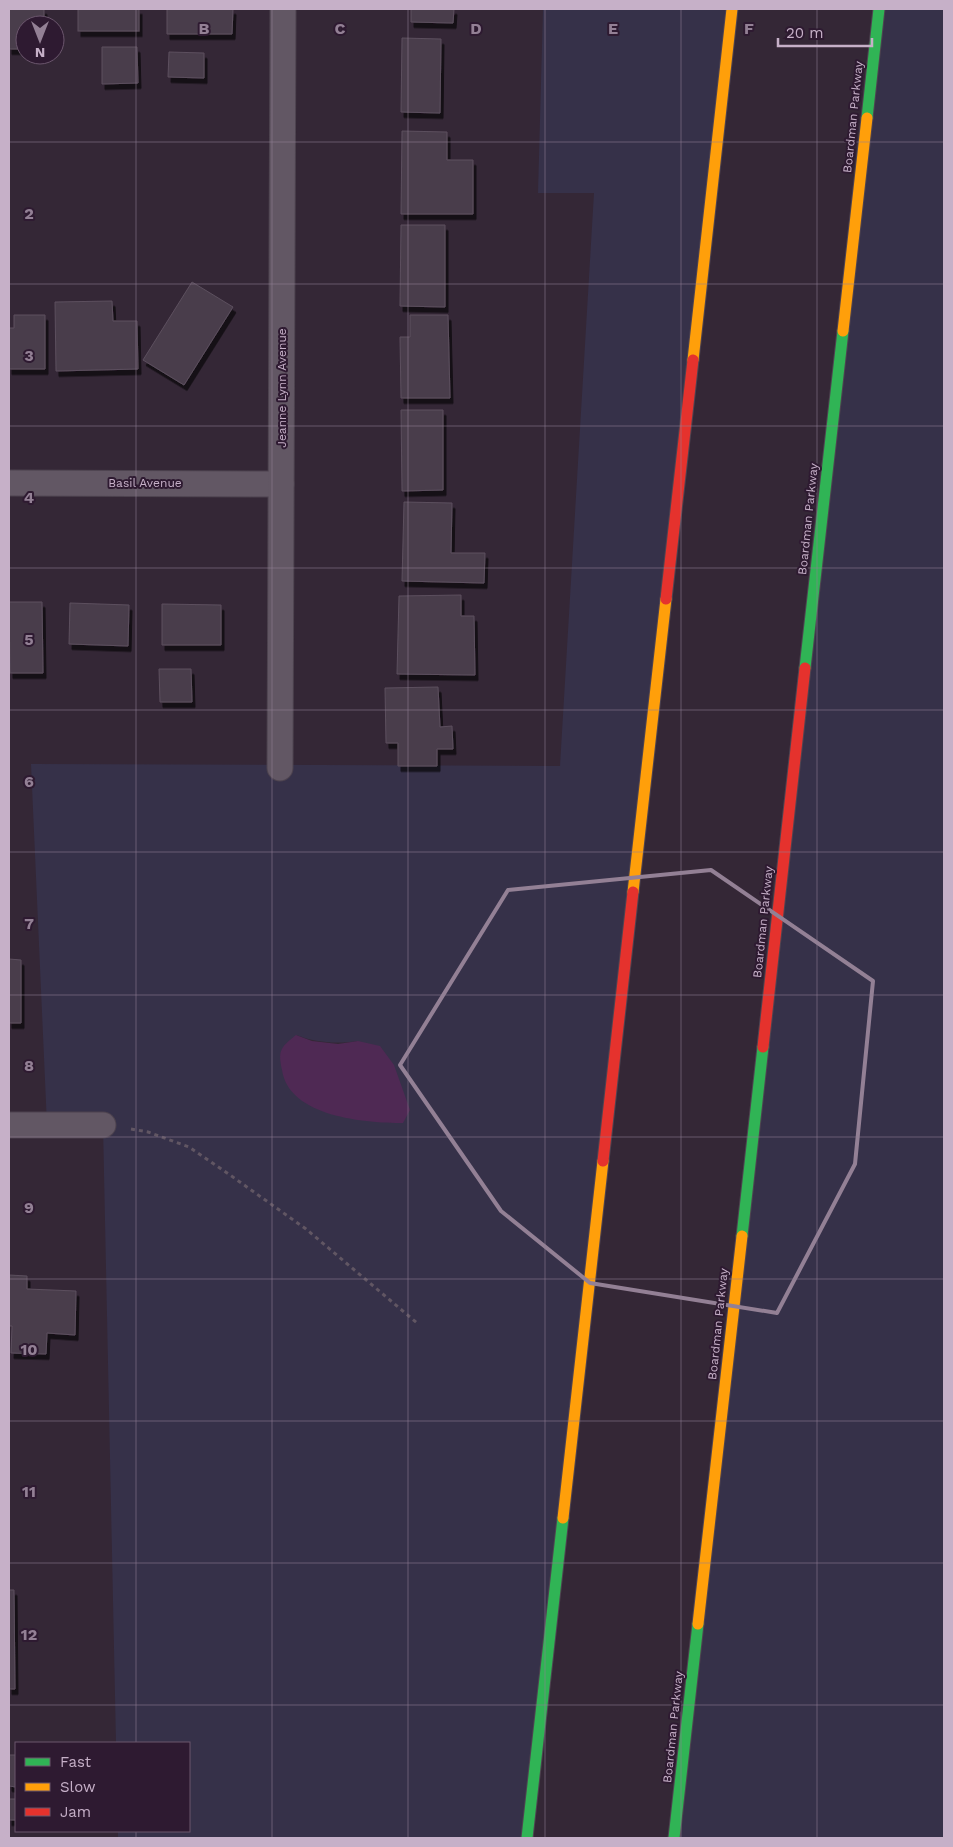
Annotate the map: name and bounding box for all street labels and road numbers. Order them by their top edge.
street label: Boardman Parkway [840,60,866,174]
street label: Jeanne Lynn Avenue [275,328,289,448]
street label: Boardman Parkway [795,462,821,576]
street label: Basil Avenue [108,476,182,490]
street label: Boardman Parkway [750,865,776,979]
street label: Boardman Parkway [705,1267,731,1381]
street label: Boardman Parkway [660,1670,686,1784]

